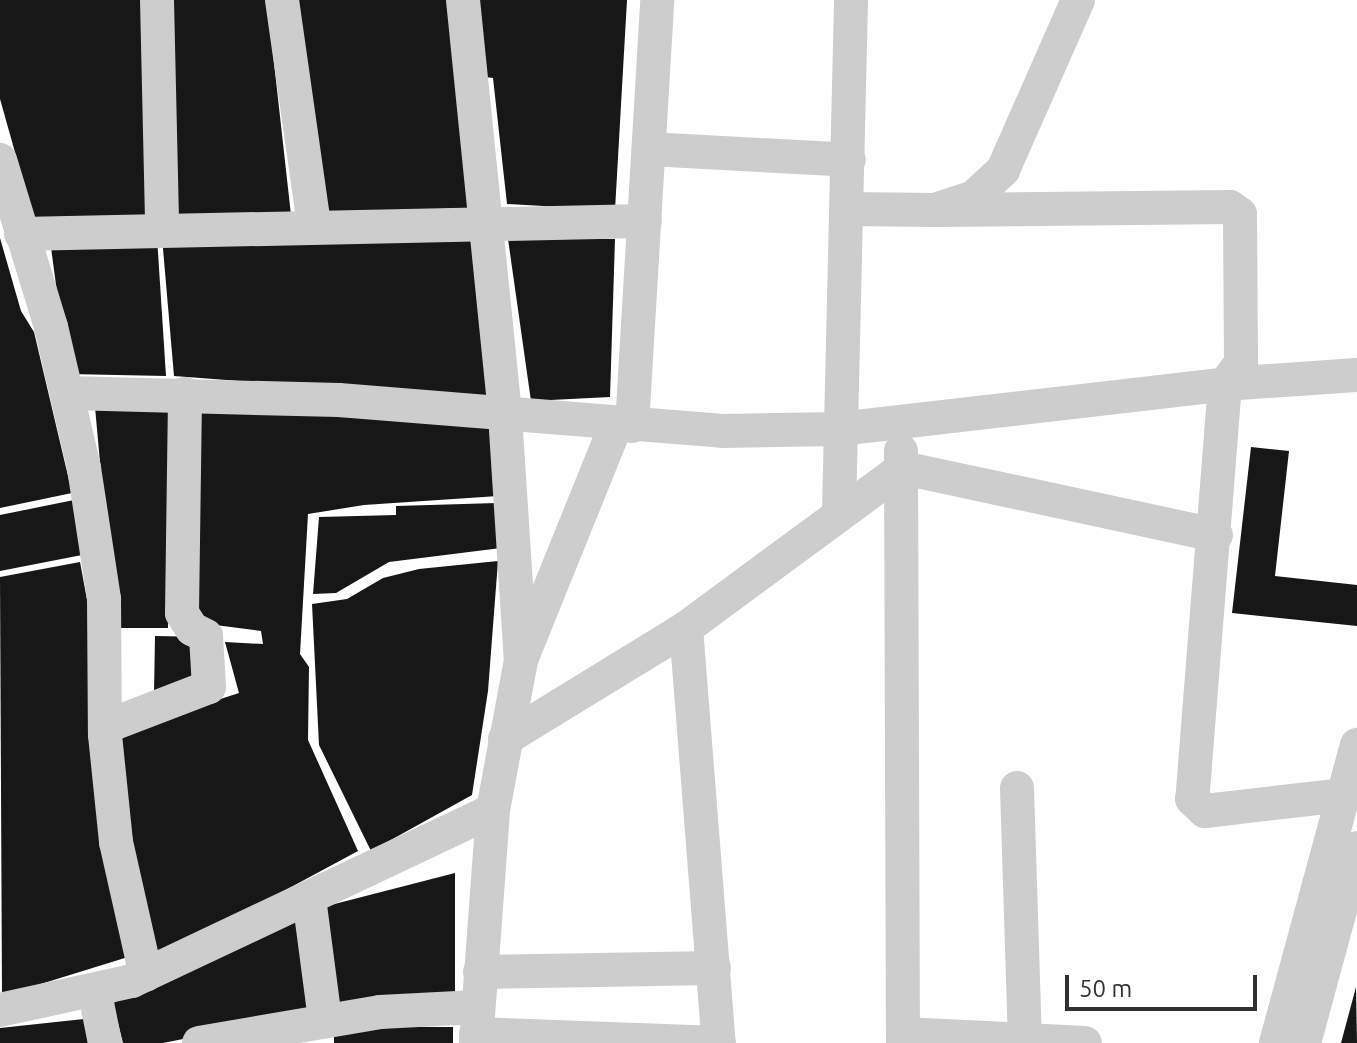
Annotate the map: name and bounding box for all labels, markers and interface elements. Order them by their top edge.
scale bar [1069,959,1261,1009]
text: 50 m [1079,975,1132,1002]

